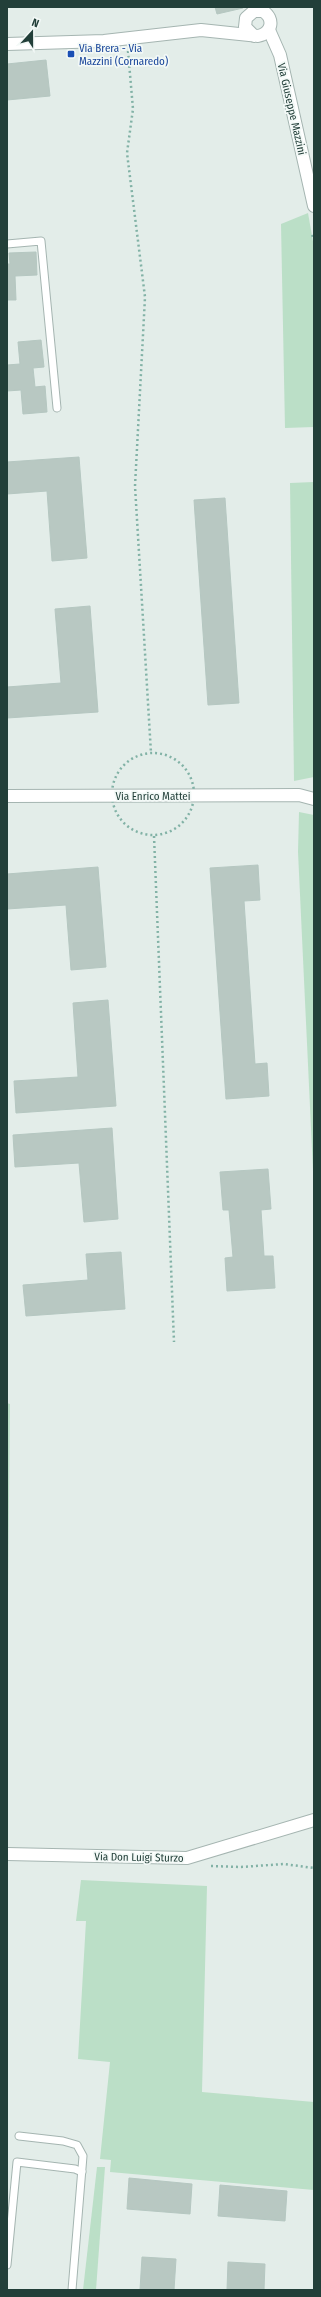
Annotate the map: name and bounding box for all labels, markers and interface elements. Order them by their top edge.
north arrow [12,12,52,52]
text: N [30,16,41,30]
place label: Via Brera - Via Mazzini (Cornaredo) [79,42,168,68]
marker: Via Brera - Via Mazzini (Cornaredo) [66,49,76,59]
street label: Via Giuseppe Mazzini [275,62,308,157]
street label: Via Enrico Mattei [115,790,191,803]
street label: Via Don Luigi Sturzo [94,1850,184,1865]

